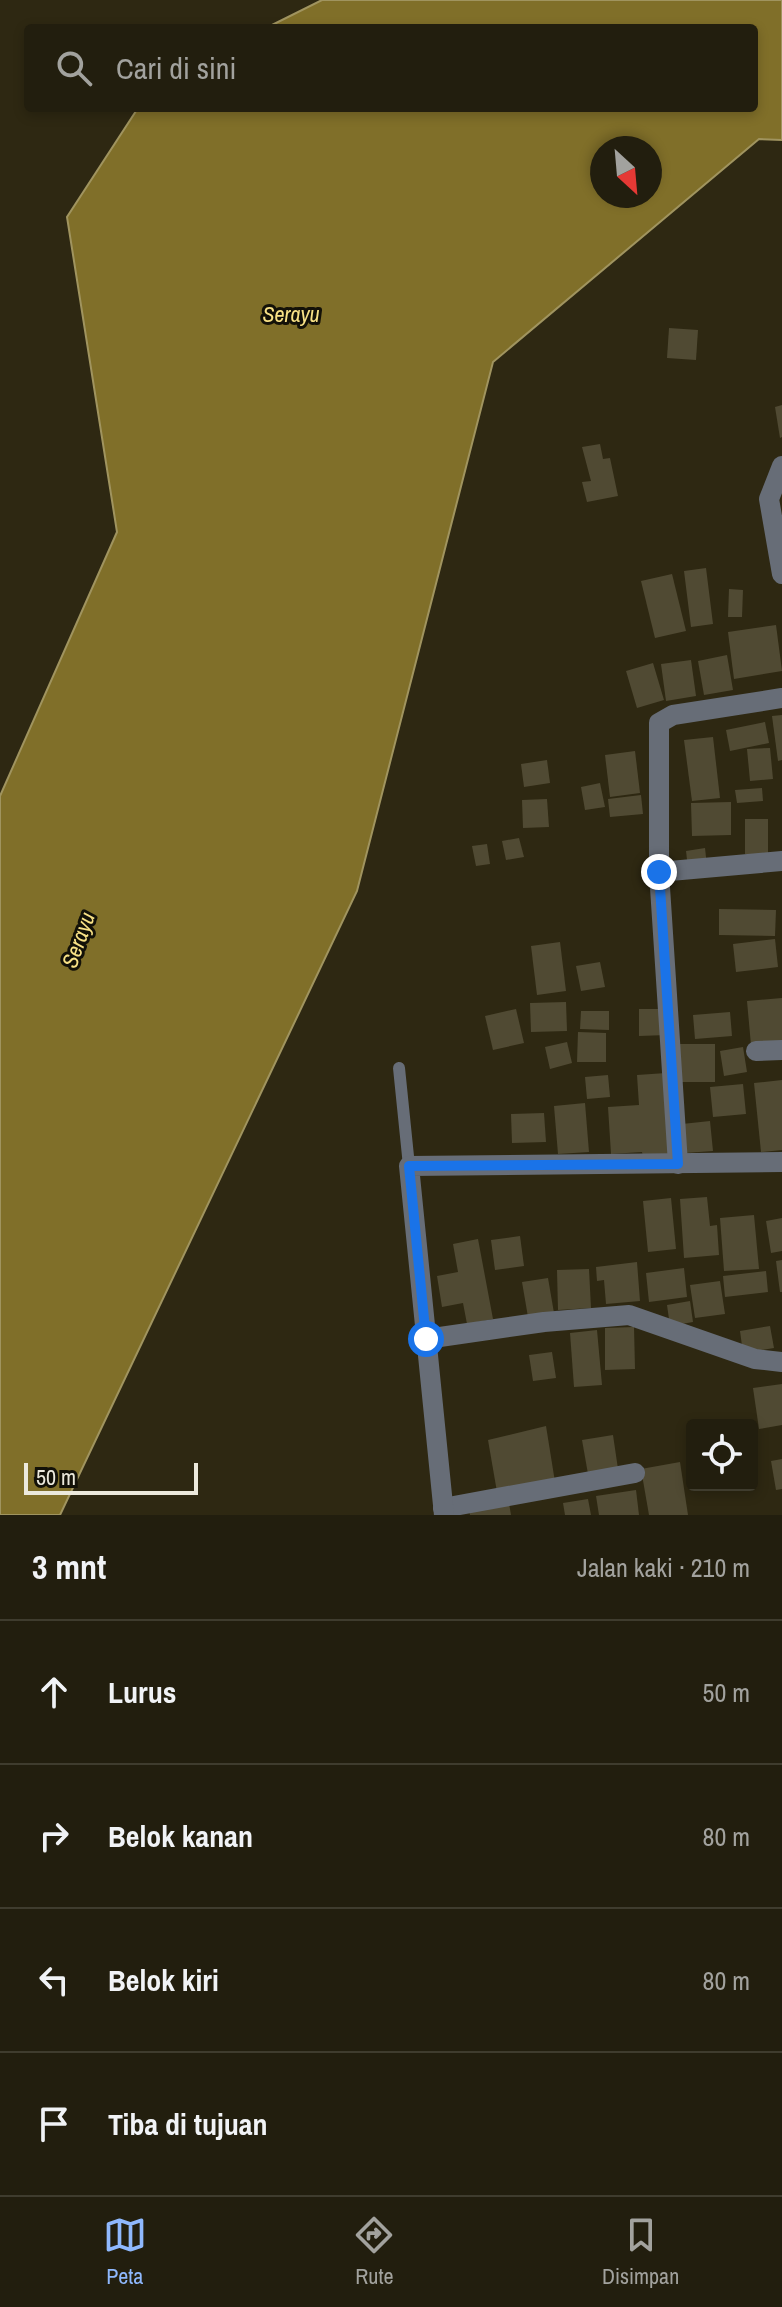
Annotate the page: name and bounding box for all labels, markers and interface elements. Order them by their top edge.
search box [24,24,758,112]
icon: search [52,46,96,90]
text: Cari di sini [116,48,236,88]
north arrow [590,136,662,208]
water label: Serayu [262,299,320,329]
route end [641,854,677,890]
water label: Serayu [54,908,102,972]
route start [408,1321,444,1357]
map controls [686,1419,758,1491]
button: locate [686,1419,758,1491]
scale bar [24,1459,198,1495]
text: 50 m [36,1462,76,1492]
text: 3 mnt [32,1544,106,1590]
text: Jalan kaki · 210 m [577,1550,750,1585]
icon: ahead [32,1670,76,1714]
text: Lurus [108,1672,176,1712]
text: 50 m [703,1675,750,1710]
icon: right [32,1814,76,1858]
text: Belok kanan [108,1816,253,1856]
text: 80 m [703,1819,750,1854]
icon: left [32,1958,76,2002]
text: Belok kiri [108,1960,219,2000]
text: 80 m [703,1963,750,1998]
icon: arrive [32,2102,76,2146]
text: Tiba di tujuan [108,2104,268,2144]
tab: Peta [103,2213,147,2291]
tab: Rute [352,2213,396,2291]
tab: Disimpan [602,2213,679,2291]

